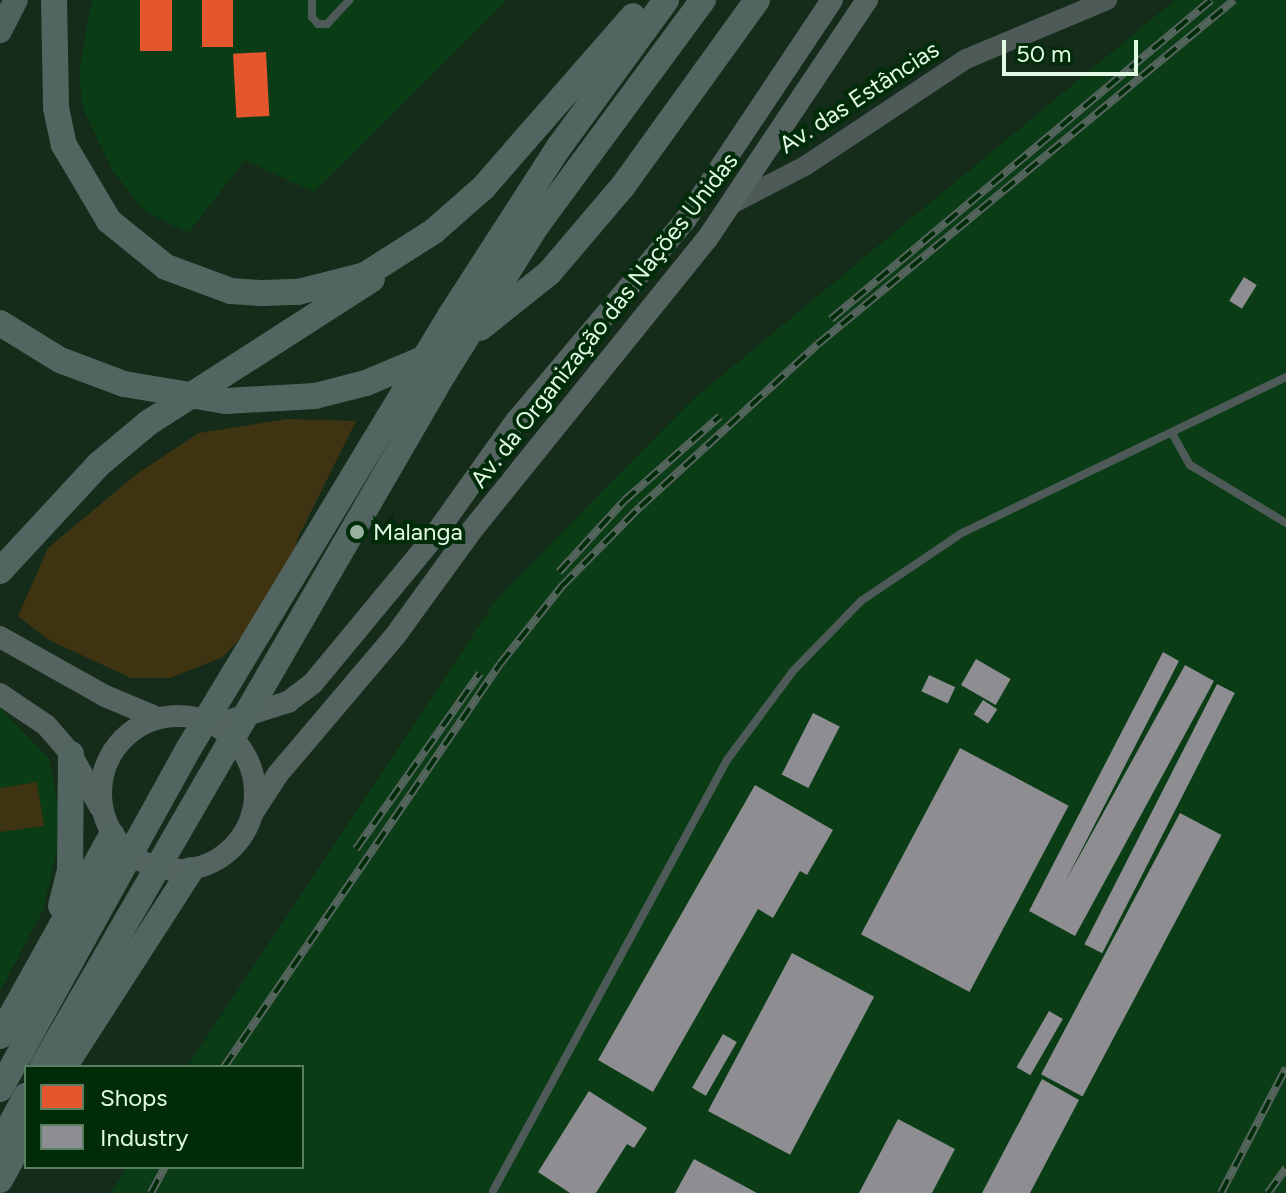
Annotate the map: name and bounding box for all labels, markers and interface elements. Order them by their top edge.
scale bar [1006,24,1142,74]
street label: Av. das Estâncias [774,35,944,159]
text: 50 m [1016,39,1072,68]
street label: Av. da Organização das Nações Unidas [464,147,744,493]
place label: Malanga [373,518,463,546]
marker: Malanga [348,523,366,541]
legend [24,1065,304,1169]
text: Shops [100,1083,167,1112]
text: Industry [100,1123,188,1152]

